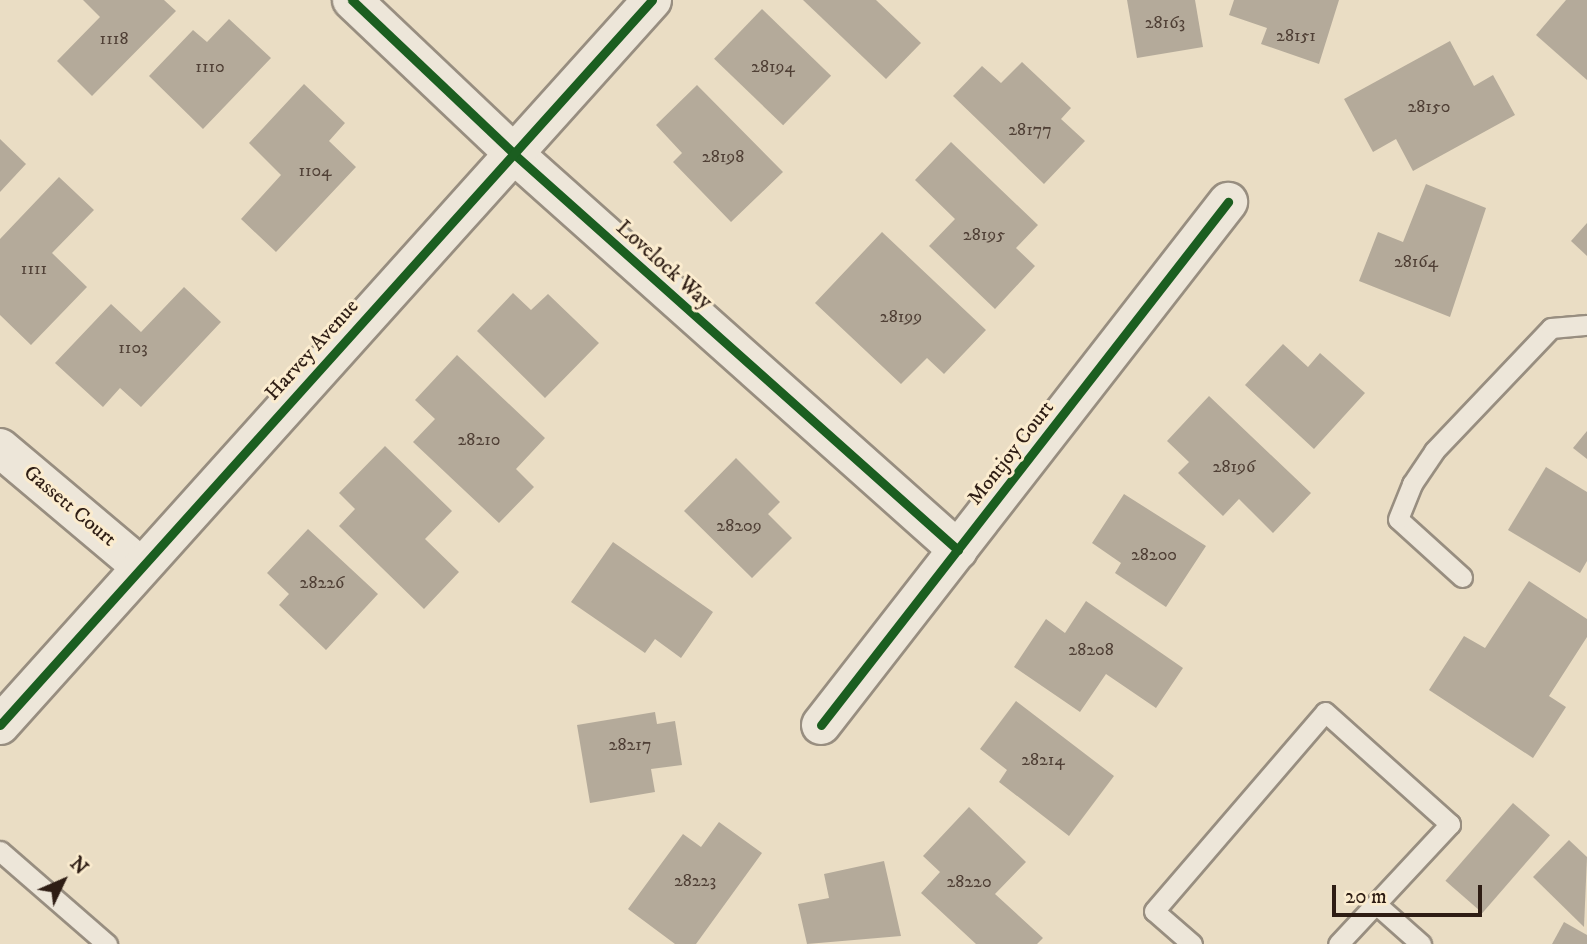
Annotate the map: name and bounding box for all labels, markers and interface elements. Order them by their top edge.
house number: 28163 [1145,12,1185,34]
house number: 28151 [1276,25,1316,47]
house number: 1118 [100,28,128,50]
house number: 1110 [195,56,225,78]
house number: 28194 [751,56,795,78]
house number: 28150 [1408,96,1450,118]
house number: 28177 [1008,119,1052,141]
house number: 28198 [702,146,744,168]
house number: 1104 [298,160,332,182]
street label: Lovelock Way [611,215,717,315]
house number: 28195 [963,224,1005,246]
house number: 28164 [1394,251,1438,273]
house number: 1111 [21,258,47,280]
street label: Harvey Avenue [260,294,364,406]
house number: 28199 [880,306,922,328]
house number: 1103 [118,337,148,359]
street label: Montjoy Court [963,396,1059,510]
house number: 28210 [458,429,500,451]
house number: 28196 [1213,456,1255,478]
street label: Gassett Court [19,460,121,552]
house number: 28209 [716,515,762,537]
house number: 28200 [1131,544,1177,566]
house number: 28226 [300,572,344,594]
house number: 28208 [1068,639,1114,661]
house number: 28217 [609,734,651,756]
house number: 28214 [1021,749,1065,771]
north arrow [28,846,98,916]
text: N [65,852,92,880]
house number: 28223 [674,870,716,892]
scale bar [1335,870,1486,914]
house number: 28220 [946,871,992,893]
text: 20 m [1345,884,1387,910]

